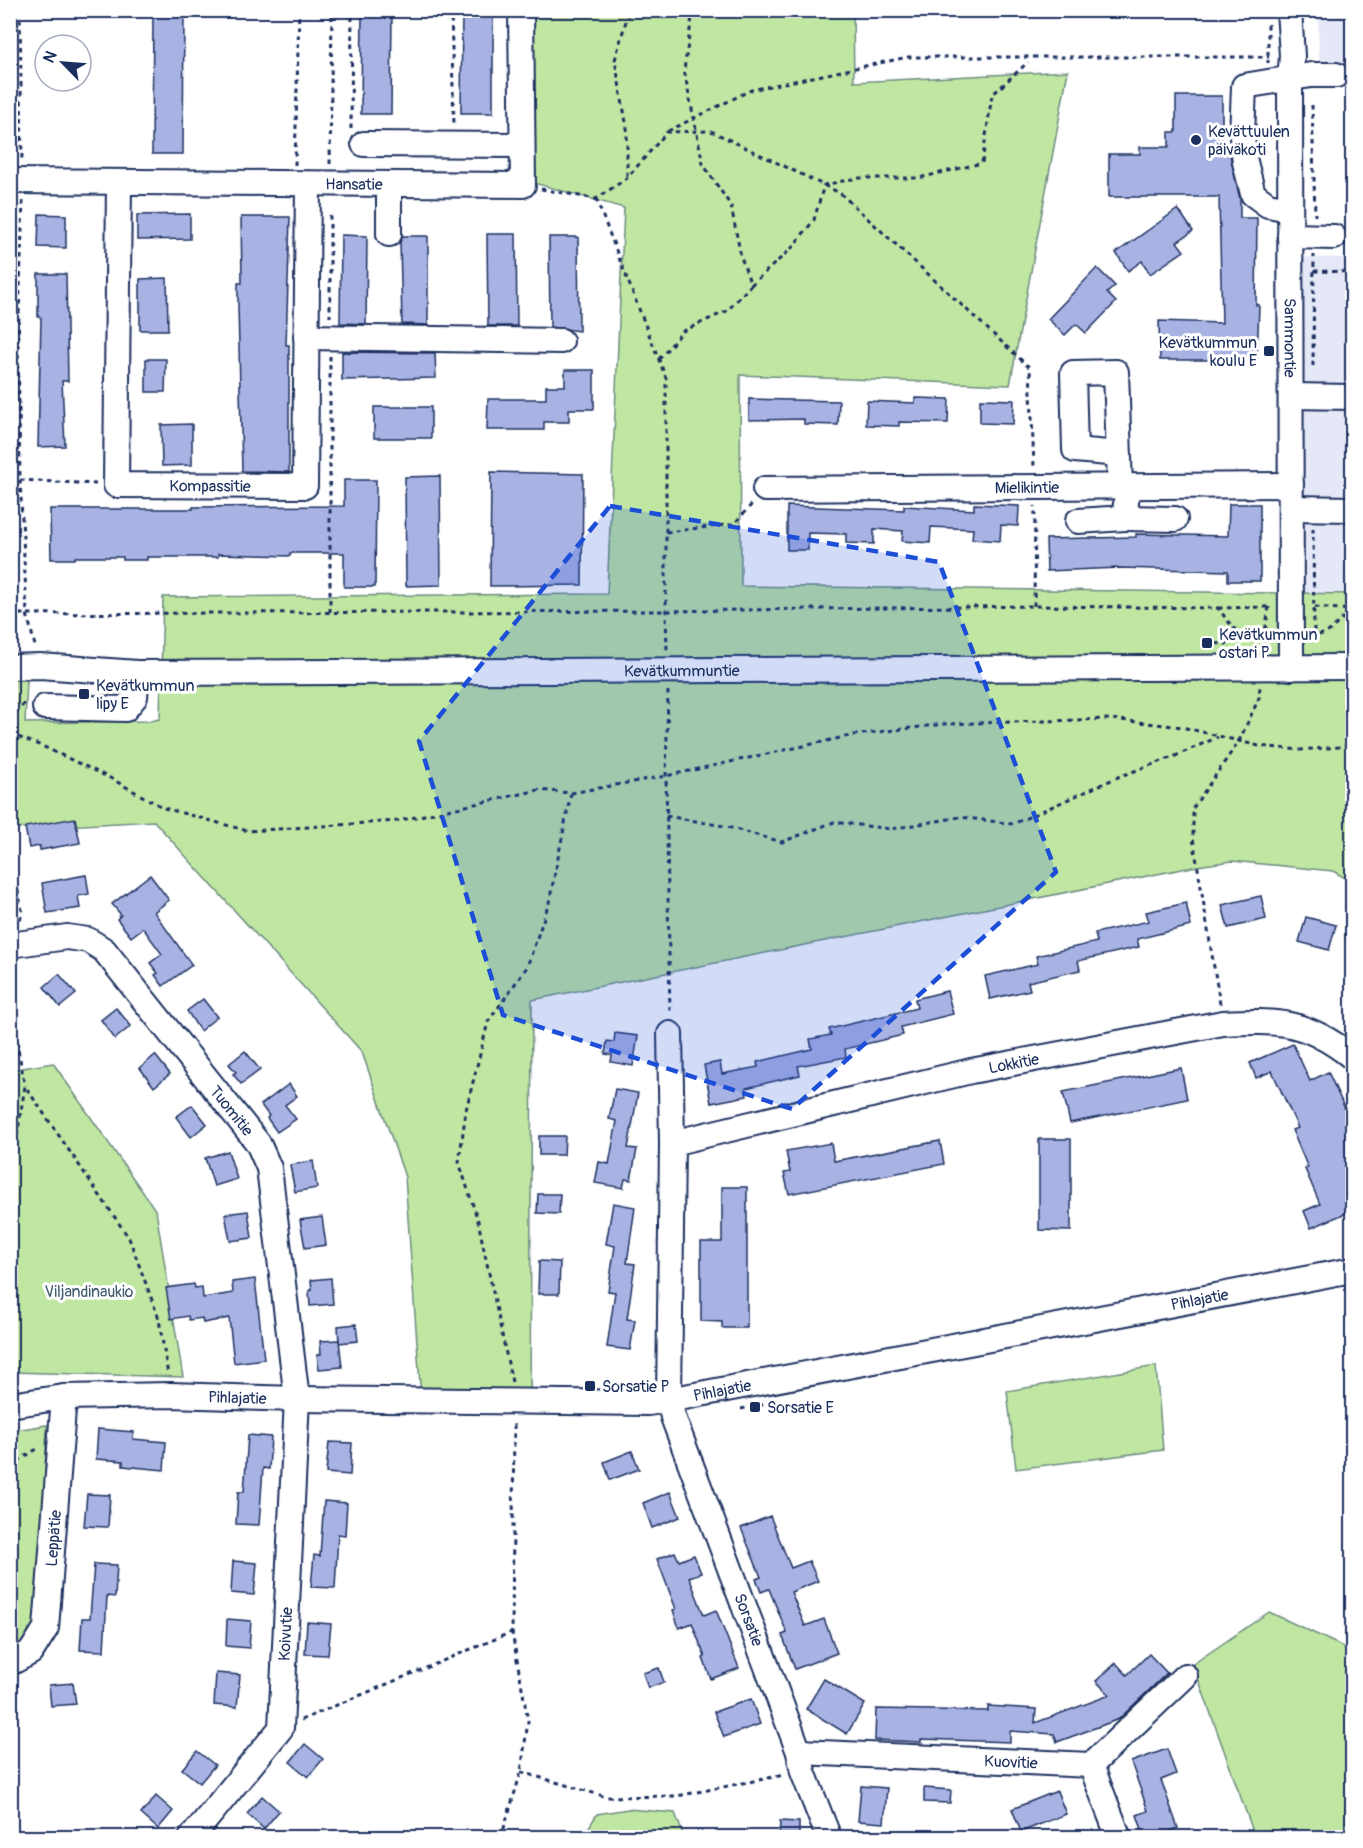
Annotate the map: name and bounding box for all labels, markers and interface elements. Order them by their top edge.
north arrow [33,33,93,93]
text: N [39,48,62,66]
place label: Kevättuulen päiväkoti [1208,122,1290,160]
marker: Kevättuulen päiväkoti [1189,133,1203,147]
street label: Hansatie [325,174,383,195]
street label: Sammontie [1279,298,1300,378]
place label: Kevätkummun koulu E [1158,333,1257,371]
marker: Kevätkummun koulu E [1262,344,1276,358]
street label: Kompassitie [169,476,251,497]
street label: Mielikintie [995,478,1059,498]
place label: Kevätkummun ostari P [1219,625,1318,663]
marker: Kevätkummun ostari P [1200,636,1214,650]
street label: Kevätkummuntie [624,661,740,682]
place label: Kevätkummun lipy E [96,676,195,714]
marker: Kevätkummun lipy E [77,687,91,701]
street label: Lokkitie [987,1049,1041,1078]
street label: Tuomitie [205,1082,258,1140]
park label: Viljandinaukio [45,1282,134,1302]
street label: Pihlajatie [1169,1285,1230,1315]
street label: Pihlajatie [692,1376,753,1406]
place label: Sorsatie P [602,1377,669,1397]
marker: Sorsatie P [583,1379,597,1393]
street label: Pihlajatie [208,1387,267,1409]
place label: Sorsatie E [767,1398,834,1418]
marker: Sorsatie E [748,1400,762,1414]
street label: Leppätie [42,1509,66,1567]
street label: Sorsatie [729,1591,767,1649]
street label: Koivutie [275,1606,297,1662]
street label: Kuovitie [984,1751,1038,1774]

